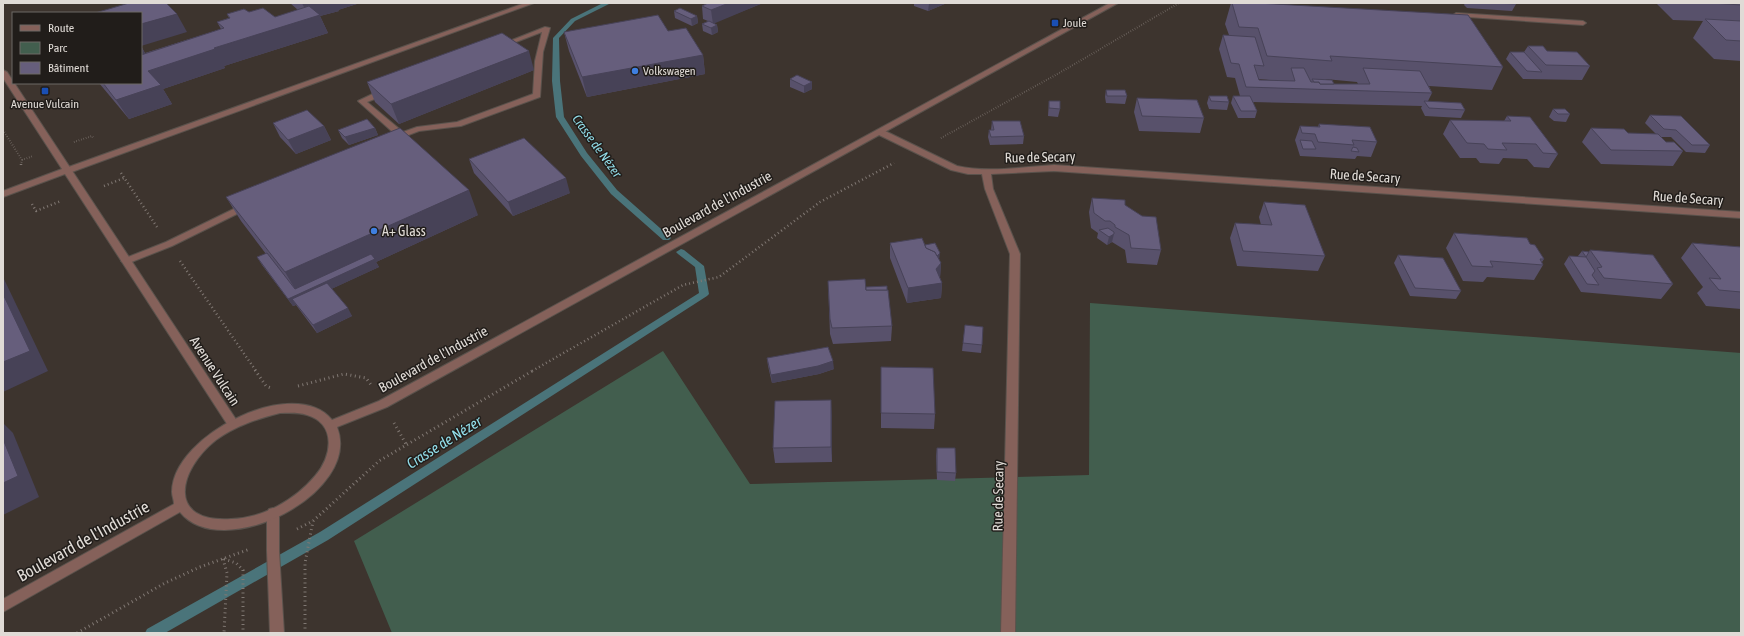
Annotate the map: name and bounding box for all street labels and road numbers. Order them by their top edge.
street label: Rue de Secary [1005,148,1076,166]
street label: Rue de Secary [1329,166,1401,186]
street label: Boulevard de l'Industrie [660,167,774,241]
street label: Rue de Secary [1652,188,1724,208]
street label: Boulevard de l'Industrie [376,322,490,396]
street label: Avenue Vulcain [187,333,243,409]
street label: Rue de Secary [989,460,1007,531]
street label: Boulevard de l'Industrie [13,496,153,586]

